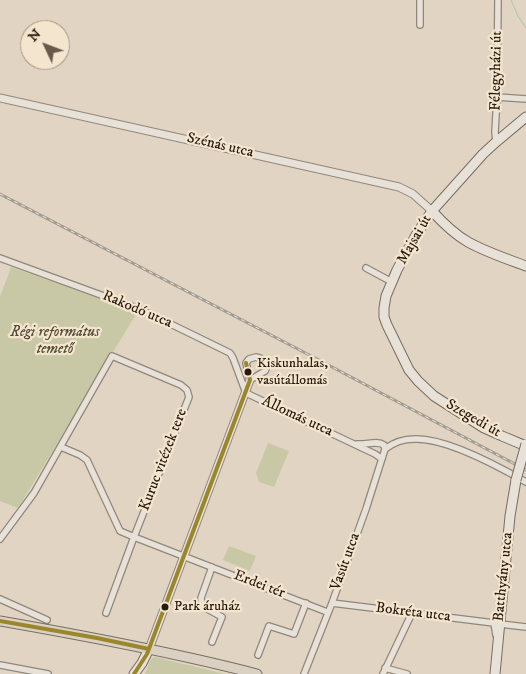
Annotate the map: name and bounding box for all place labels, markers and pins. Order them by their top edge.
place label: Kiskunhalas, vasútállomás [257,356,328,388]
marker: Kiskunhalas, vasútállomás [243,367,253,377]
place label: Park áruház [174,599,240,615]
marker: Park áruház [160,602,170,612]

